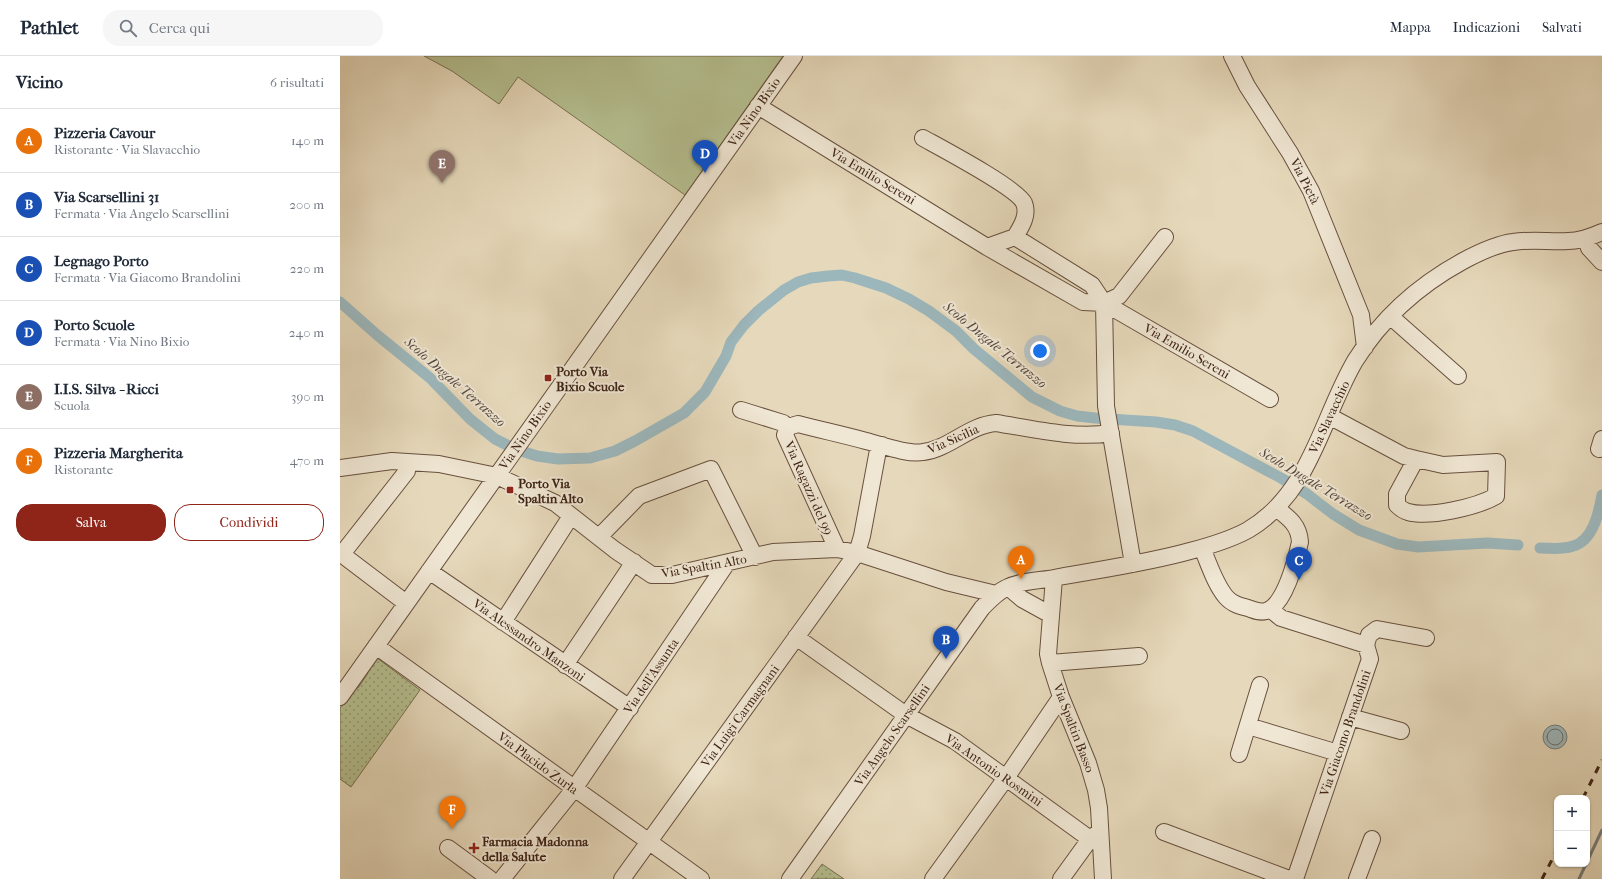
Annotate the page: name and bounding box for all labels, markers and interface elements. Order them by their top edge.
search box [103,10,383,46]
text: Pathlet [20,17,79,39]
icon: search [117,17,139,39]
text: Cerca qui [149,19,210,37]
text: Mappa [1390,19,1431,36]
text: Indicazioni [1453,19,1520,36]
text: Salvati [1542,19,1582,36]
text: Vicino [16,72,63,92]
street label: Via Nino Bixio [724,74,784,150]
text: 6 risultati [270,75,324,90]
text: Pizzeria Cavour [54,124,155,142]
text: A [25,133,33,148]
text: 140 m [291,133,324,148]
pin: D [692,140,718,173]
text: Ristorante · Via Slavacchio [54,142,200,157]
street label: Via Emilio Sereni [827,144,918,207]
pin: E [429,150,455,183]
street label: Via Pietà [1287,155,1323,207]
text: Via Scarsellini 31 [54,188,159,206]
text: B [25,197,33,212]
text: 200 m [289,197,324,212]
text: Fermata · Via Angelo Scarsellini [54,206,229,221]
text: Legnago Porto [54,252,149,270]
text: C [25,261,33,276]
text: 220 m [290,261,324,276]
text: Fermata · Via Giacomo Brandolini [54,270,241,285]
water label: Scolo Dugale Terrazzo [939,297,1050,392]
text: Porto Scuole [54,316,135,334]
street label: Via Emilio Sereni [1140,320,1233,382]
text: D [24,325,34,340]
text: 240 m [289,325,324,340]
water label: Scolo Dugale Terrazzo [400,333,509,431]
text: Fermata · Via Nino Bixio [54,334,189,349]
your location [1030,341,1050,361]
place label: Porto Via Bixio Scuole [556,364,625,394]
marker: Porto Via Bixio Scuole [543,373,553,383]
street label: Via Slavacchio [1305,378,1353,457]
text: I.I.S. Silva - Ricci [54,380,159,398]
text: E [25,389,33,404]
text: 390 m [291,389,324,404]
street label: Via Nino Bixio [495,397,555,473]
text: Scuola [54,398,90,413]
street label: Via Sicilia [924,421,982,457]
street label: Via Ragazzi del 99 [781,438,837,537]
water label: Scolo Dugale Terrazzo [1256,443,1376,524]
text: Pizzeria Margherita [54,444,183,462]
text: F [26,453,32,468]
text: 470 m [290,453,324,468]
text: Ristorante [54,462,113,477]
place label: Porto Via Spaltin Alto [518,476,584,507]
marker: Porto Via Spaltin Alto [505,485,515,495]
button: Salva [16,504,166,541]
button: Condividi [174,504,324,541]
pin: A [1008,546,1034,579]
pin: C [1286,547,1312,580]
street label: Via Spaltin Alto [659,551,748,581]
street label: Via Alessandro Manzoni [469,595,588,685]
pin: B [933,626,959,659]
street label: Via dell'Assunta [620,635,682,717]
street label: Via Luigi Carmagnani [697,662,782,771]
street label: Via Giacomo Brandolini [1316,668,1374,799]
street label: Via Angelo Scarsellini [851,681,933,790]
street label: Via Spaltin Basso [1050,681,1098,775]
street label: Via Placido Zurla [494,728,582,798]
street label: Via Antonio Rosmini [942,730,1046,809]
map controls [1554,795,1590,867]
button: + [1554,795,1590,831]
pin: F [439,796,465,829]
button: − [1554,831,1590,867]
place label: Farmacia Madonna della Salute [481,834,589,864]
marker: Farmacia Madonna della Salute [469,843,479,853]

